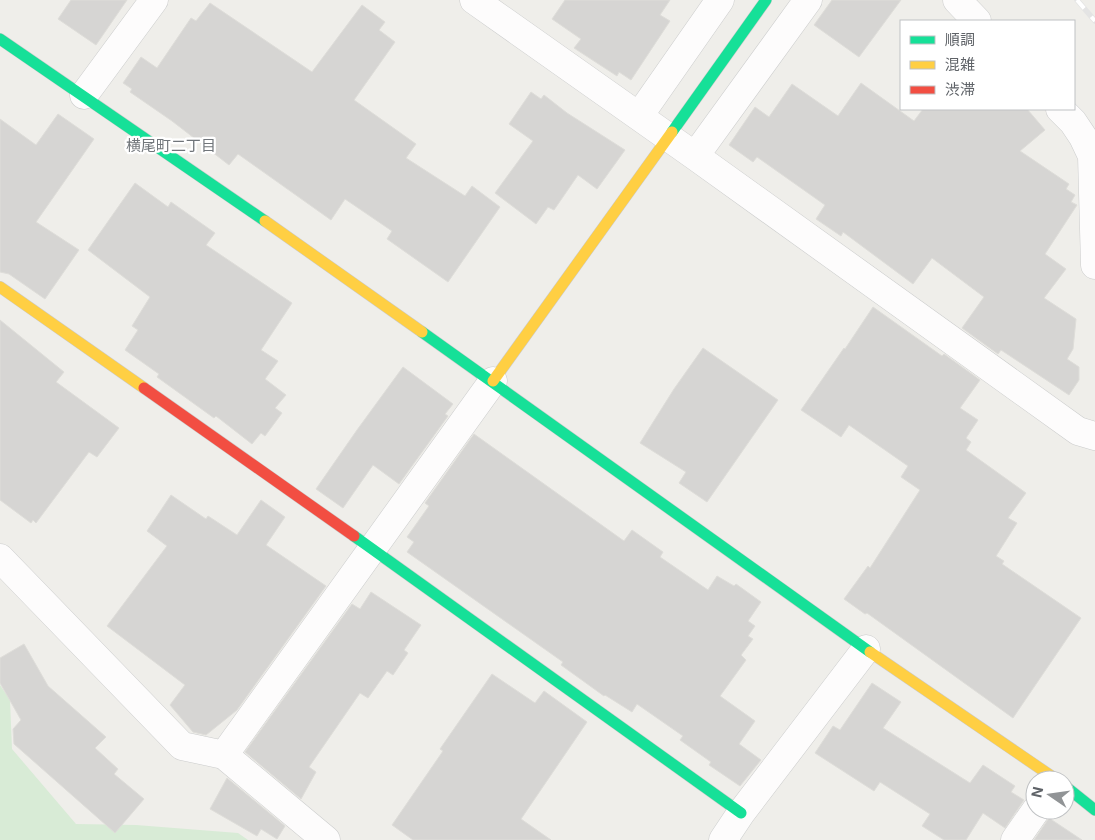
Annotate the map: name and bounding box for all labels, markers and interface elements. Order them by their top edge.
legend [900,20,1075,110]
text: 順調 [945,30,975,49]
text: 混雑 [945,55,975,74]
text: 渋滞 [945,80,975,99]
district label: 横尾町二丁目 [126,136,216,155]
north arrow [1025,770,1075,820]
text: N [1027,785,1046,799]

